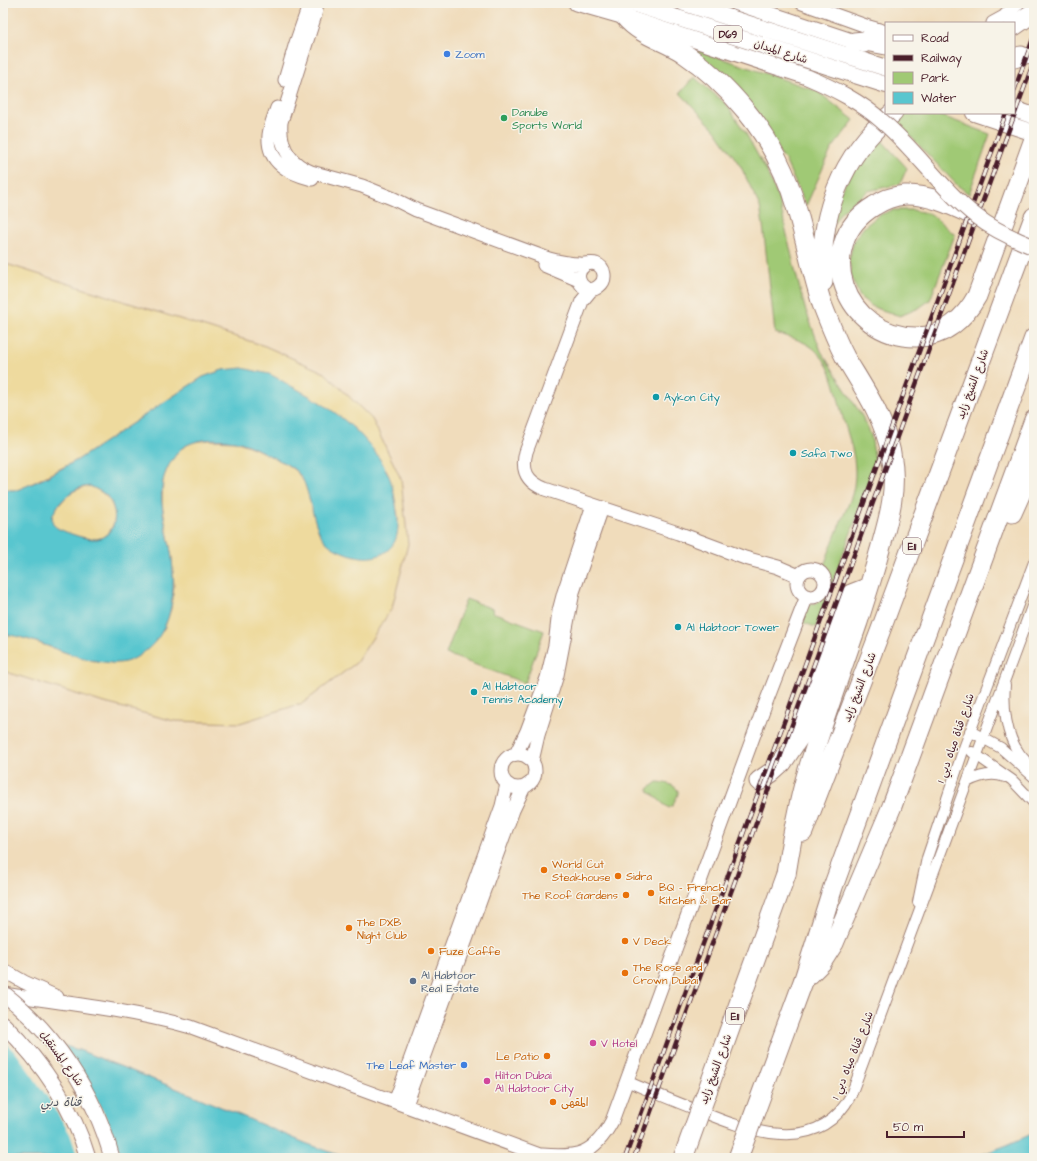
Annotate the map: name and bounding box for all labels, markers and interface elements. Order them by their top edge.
legend [885,22,1015,114]
road number: D69 [714,26,742,42]
text: Road [921,30,949,47]
street label: شارع الميدان [752,36,810,68]
place label: Zoom [455,47,485,62]
marker: Zoom [442,49,452,59]
text: Railway [921,50,962,68]
text: Park [921,70,949,87]
text: Water [921,90,957,107]
place label: Danube Sports World [512,105,582,133]
marker: Danube Sports World [499,113,509,123]
street label: شارع الشيخ زايد [953,347,993,422]
place label: Aykon City [664,390,720,406]
marker: Aykon City [651,392,661,402]
place label: Safa Two [801,446,853,461]
marker: Safa Two [788,448,798,458]
road number: E11 [903,538,921,554]
place label: Al Habtoor Tower [686,620,779,635]
marker: Al Habtoor Tower [673,622,683,632]
street label: شارع الشيخ زايد [839,650,881,725]
place label: Al Habtoor Tennis Academy [482,679,563,708]
marker: Al Habtoor Tennis Academy [469,687,479,697]
street label: شارع قناة مياه دبي 1 [933,691,981,786]
place label: World Cut Steakhouse [552,857,611,885]
marker: World Cut Steakhouse [539,865,549,875]
place label: Sidra [626,869,652,884]
marker: Sidra [613,871,623,881]
place label: BQ - French Kitchen & Bar [659,880,731,908]
place label: The Roof Gardens [522,888,618,903]
marker: BQ - French Kitchen & Bar [646,888,656,898]
marker: The Roof Gardens [621,890,631,900]
place label: The DXB Night Club [357,915,407,944]
marker: The DXB Night Club [344,923,354,933]
place label: V Deck [633,934,671,949]
marker: V Deck [620,936,630,946]
place label: Fuze Caffe [439,944,500,959]
marker: Fuze Caffe [426,946,436,956]
place label: The Rose and Crown Dubai [633,960,703,988]
place label: Al Habtoor Real Estate [421,968,479,996]
marker: The Rose and Crown Dubai [620,968,630,978]
marker: Al Habtoor Real Estate [408,976,418,986]
road number: E11 [726,1008,744,1024]
street label: شارع قناة مياه دبي 1 [828,1009,880,1103]
street label: شارع المستقبل [36,1028,87,1090]
street label: شارع الشيخ زايد [696,1032,736,1107]
place label: V Hotel [601,1036,638,1051]
marker: V Hotel [588,1038,598,1048]
place label: Le Patio [496,1049,540,1064]
marker: Le Patio [542,1051,552,1061]
place label: The Leaf Master [367,1058,456,1073]
marker: The Leaf Master [459,1060,469,1070]
place label: Hilton Dubai Al Habtoor City [495,1068,574,1097]
marker: Hilton Dubai Al Habtoor City [482,1076,492,1086]
water label: قناة دبي [41,1094,82,1113]
place label: المقهى [561,1095,589,1110]
marker: المقهى [548,1097,558,1107]
scale bar [887,1113,964,1139]
text: 50 m [893,1119,924,1136]

